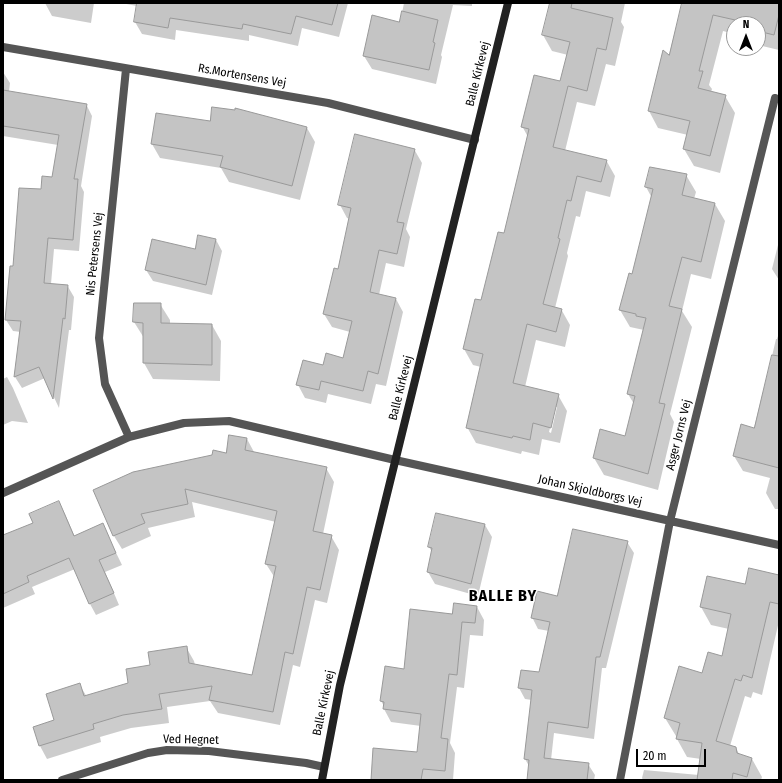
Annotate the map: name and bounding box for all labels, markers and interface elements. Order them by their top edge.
north arrow [726,16,766,56]
text: N [743,18,749,31]
street label: Balle Kirkevej [463,40,493,108]
street label: Rs.Mortensens Vej [197,61,287,91]
street label: Nis Petersens Vej [83,212,107,296]
street label: Balle Kirkevej [386,354,416,422]
street label: Asger Jorns Vej [663,398,695,472]
street label: Johan Skjoldborgs Vej [537,472,643,510]
district label: BALLE BY [469,587,537,607]
street label: Balle Kirkevej [310,669,338,737]
street label: Ved Hegnet [163,732,219,748]
scale bar [638,741,708,767]
text: 20 m [643,749,667,763]

